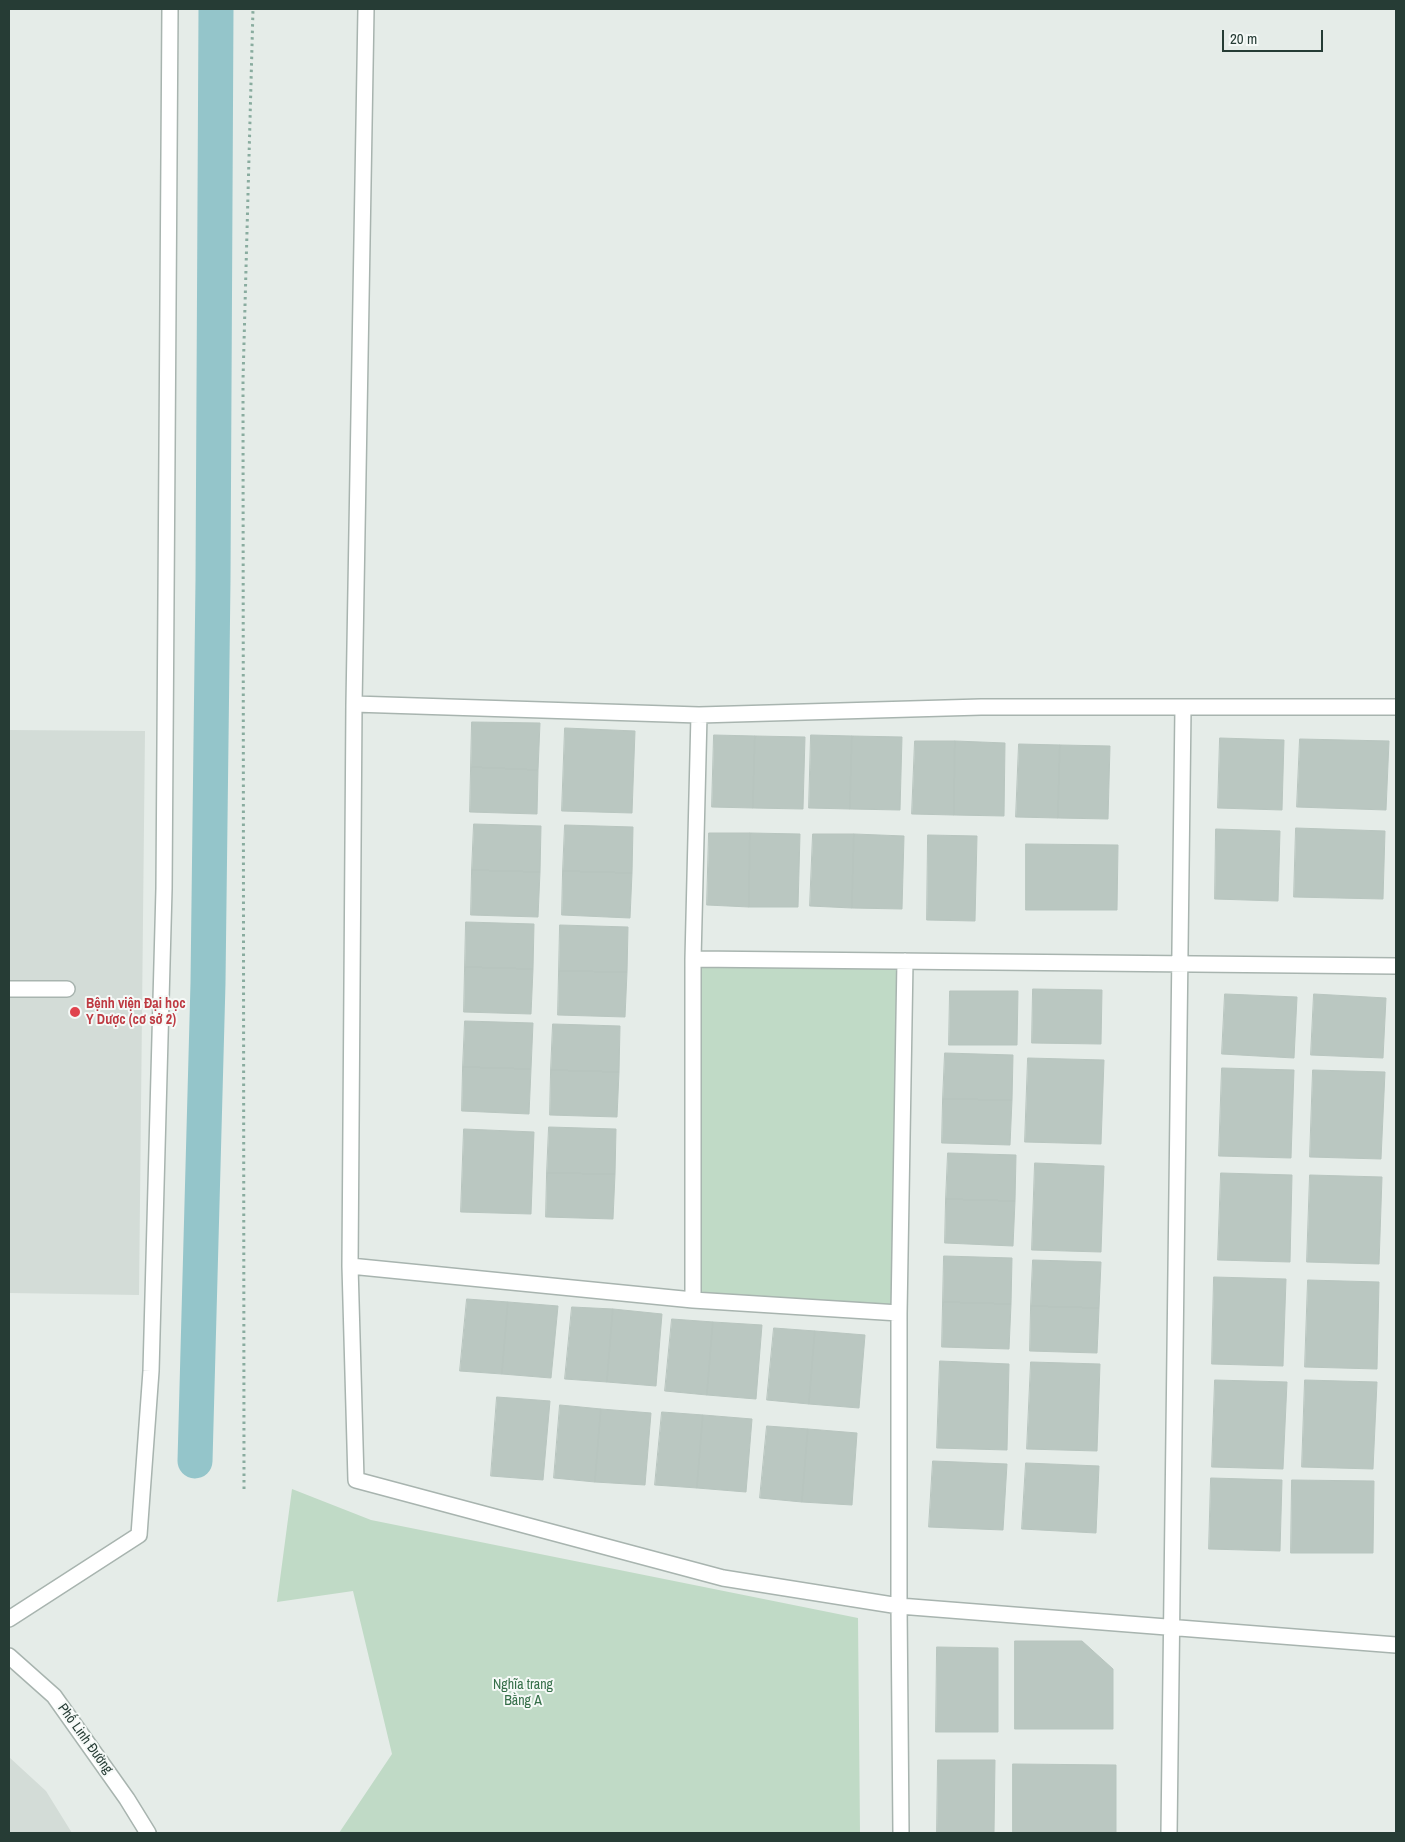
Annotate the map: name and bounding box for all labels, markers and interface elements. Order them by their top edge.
scale bar [1225,20,1326,52]
text: 20 m [1230,28,1257,49]
place label: Bệnh viện Đại học Y Dược (cơ sở 2) [86,996,186,1028]
marker: Bệnh viện Đại học Y Dược (cơ sở 2) [68,1005,82,1019]
park label: Nghĩa trang Bằng A [493,1677,553,1710]
street label: Phố Linh Đường [54,1700,116,1778]

